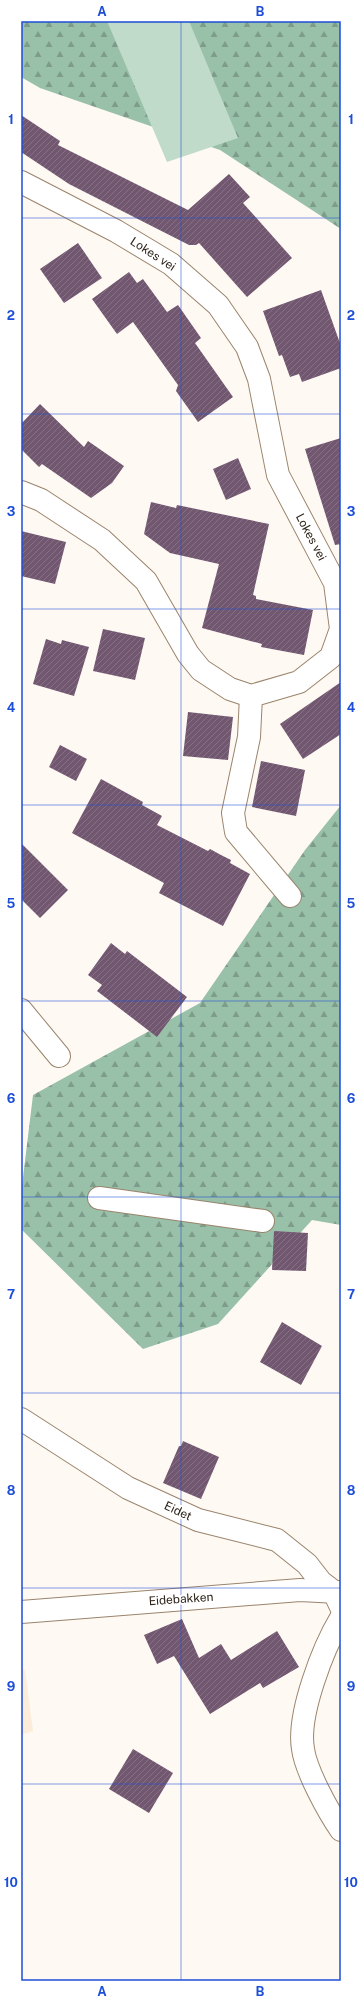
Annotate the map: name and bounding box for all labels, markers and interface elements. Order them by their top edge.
text: A [97,4,107,19]
text: B [256,4,265,19]
text: 1 [8,112,14,127]
text: 1 [348,112,354,127]
street label: Lokes vei [128,234,178,274]
text: 2 [7,308,15,323]
text: 2 [347,308,355,323]
text: 3 [7,504,16,519]
text: 3 [347,504,356,519]
street label: Lokes vei [293,511,329,563]
text: 4 [7,700,16,715]
text: 4 [347,700,356,715]
text: 5 [7,896,16,911]
text: 5 [347,896,356,911]
text: 6 [7,1091,16,1106]
text: 6 [347,1091,356,1106]
text: 7 [7,1287,15,1302]
text: 7 [347,1287,355,1302]
text: 8 [7,1483,16,1498]
text: 8 [347,1483,356,1498]
street label: Eidet [162,1499,194,1524]
street label: Eidebakken [148,1590,214,1608]
text: 9 [7,1679,15,1694]
text: 9 [347,1679,355,1694]
text: 10 [4,1875,18,1890]
text: 10 [344,1875,358,1890]
text: A [97,1984,107,1999]
text: B [256,1984,265,1999]

